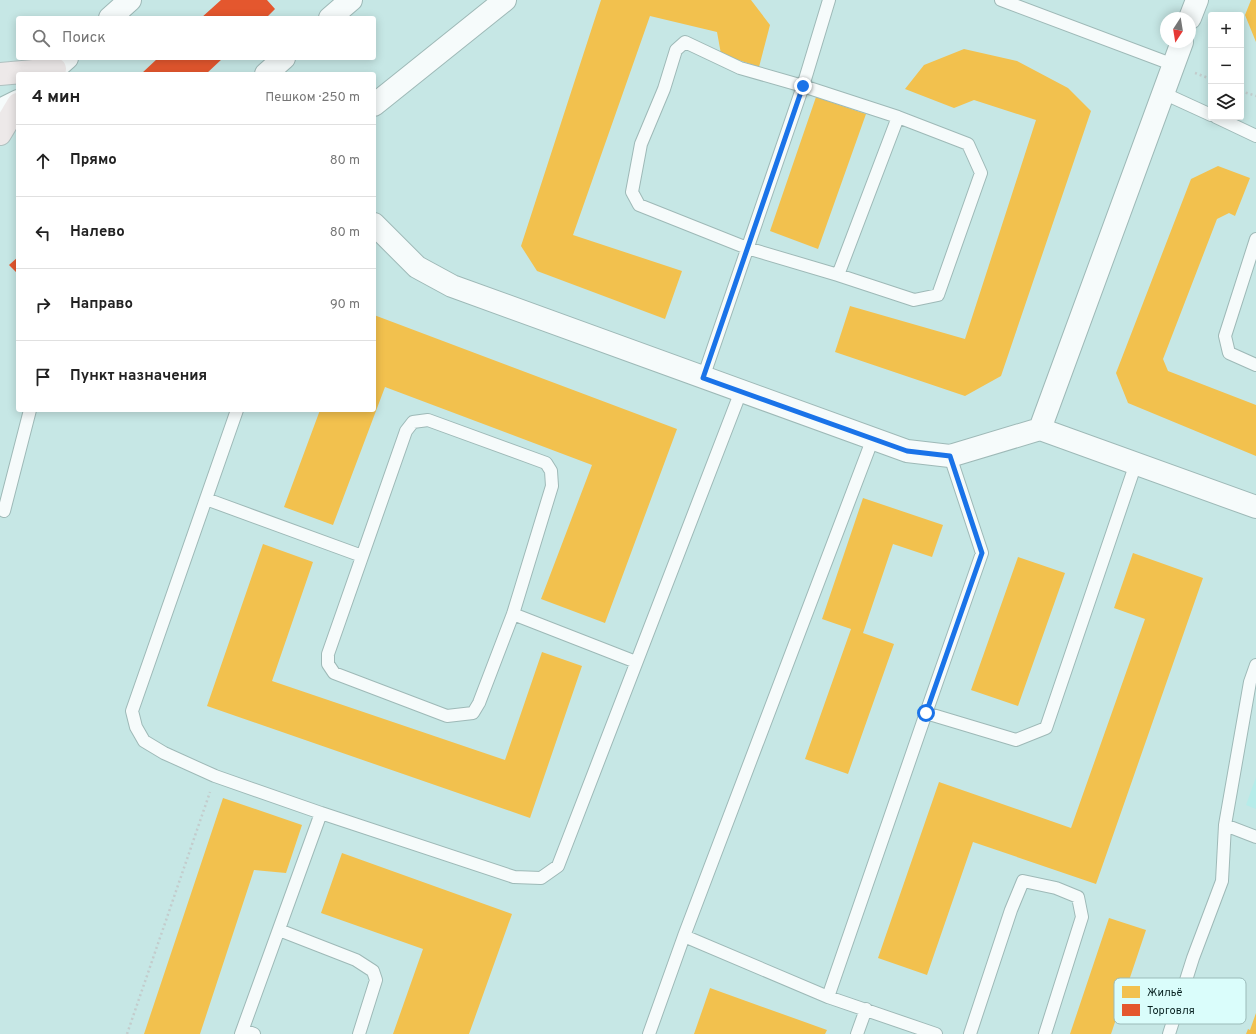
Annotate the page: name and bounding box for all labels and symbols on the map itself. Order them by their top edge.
north arrow [1160,12,1196,48]
route end [794,77,812,95]
route start [917,704,935,722]
legend [1114,978,1246,1024]
text: Жильё [1147,986,1183,1000]
text: Торговля [1147,1004,1195,1018]

